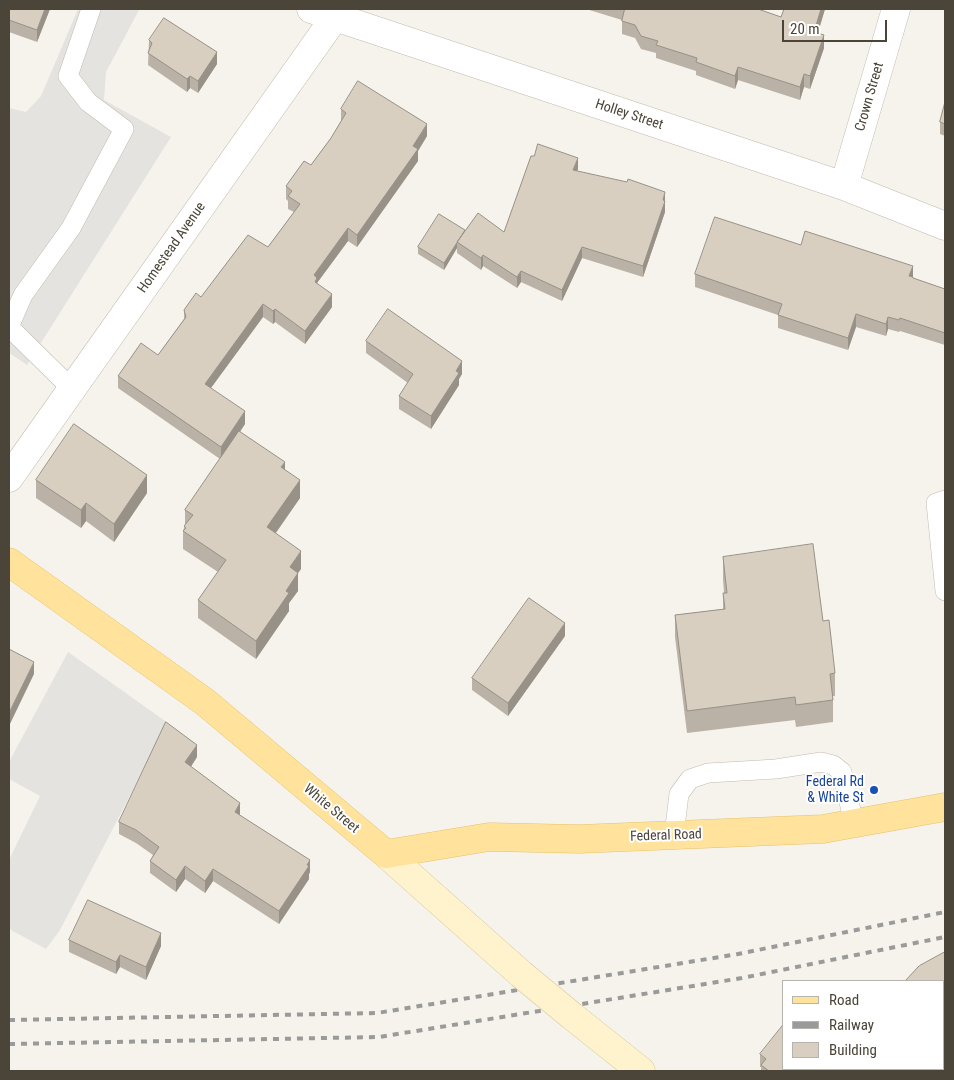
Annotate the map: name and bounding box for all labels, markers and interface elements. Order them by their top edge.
scale bar [784,10,889,42]
text: 20 m [790,20,820,38]
street label: Crown Street [852,61,888,133]
street label: Holley Street [593,96,665,134]
street label: Homestead Avenue [134,199,210,297]
place label: Federal Rd & White St [806,774,864,806]
street label: White Street [300,781,362,837]
marker: Federal Rd & White St [868,784,880,796]
street label: Federal Road [630,826,702,846]
legend [782,980,944,1070]
text: Road [829,991,859,1009]
text: Railway [829,1016,874,1034]
text: Building [829,1041,877,1059]

